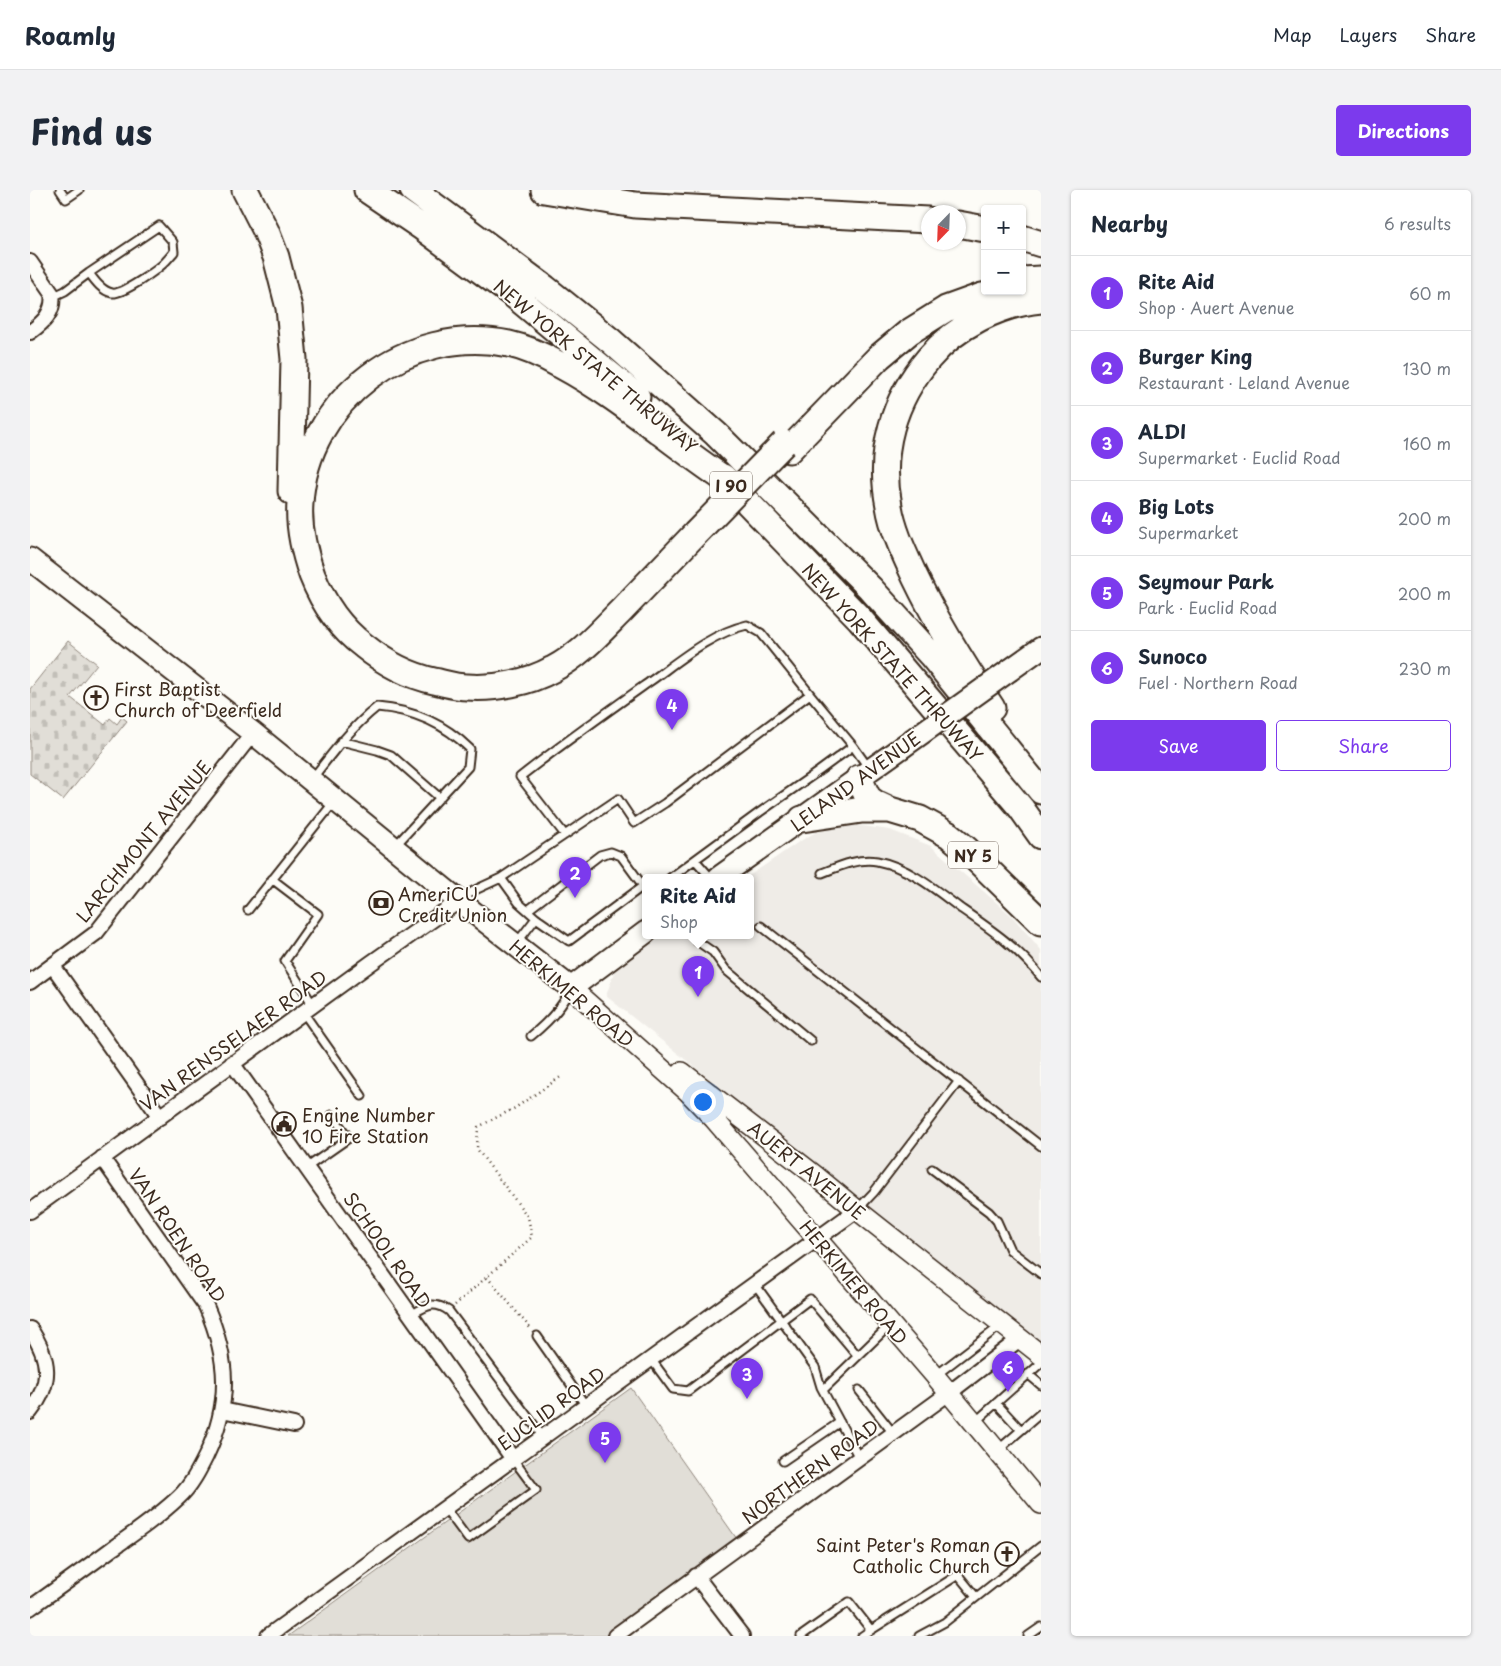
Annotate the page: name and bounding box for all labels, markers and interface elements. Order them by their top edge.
text: Roamly [25,17,116,53]
text: Map [1273,21,1312,48]
text: Layers [1340,21,1397,48]
text: Share [1425,21,1476,48]
text: Find us [30,104,152,157]
button: Directions [1336,105,1471,156]
north arrow [921,205,966,250]
map controls [981,205,1026,295]
button: + [981,205,1026,250]
text: Nearby [1091,207,1168,239]
text: 6 results [1384,211,1451,235]
button: − [981,250,1026,295]
text: Rite Aid [1138,267,1215,295]
street label: NEW YORK STATE THRUWAY [488,272,704,460]
text: 1 [1103,281,1111,305]
text: 60 m [1409,281,1451,305]
text: Shop · Auert Avenue [1138,295,1294,319]
text: Burger King [1138,342,1252,370]
text: 2 [1101,356,1113,380]
text: 130 m [1403,356,1451,380]
text: Restaurant · Leland Avenue [1138,370,1350,394]
text: ALDI [1138,417,1186,445]
text: 3 [1102,431,1112,455]
text: 160 m [1403,431,1451,455]
text: Supermarket · Euclid Road [1138,445,1340,469]
road number: I 90 [710,472,752,498]
text: Big Lots [1138,492,1214,520]
text: 4 [1102,506,1112,530]
text: 200 m [1398,506,1451,530]
text: Supermarket [1138,520,1238,544]
street label: NEW YORK STATE THRUWAY [796,557,990,768]
text: Seymour Park [1138,567,1274,595]
text: 5 [1102,581,1112,605]
text: 200 m [1398,581,1451,605]
text: Park · Euclid Road [1138,595,1277,619]
text: Sunoco [1138,642,1207,670]
text: 6 [1101,656,1113,680]
text: 230 m [1399,656,1451,680]
text: Fuel · Northern Road [1138,670,1298,694]
place label: First Baptist Church of Deerfield [114,675,282,723]
church icon: First Baptist Church of Deerfield [83,685,109,711]
pin: 4 [656,689,688,730]
button: Save [1091,720,1266,771]
button: Share [1276,720,1451,771]
street label: LELAND AVENUE [784,724,926,838]
street label: LARCHMONT AVENUE [69,754,217,928]
road number: NY 5 [948,842,998,868]
pin: 2 [559,857,591,898]
popup [642,874,754,939]
place label: AmeriCU Credit Union [398,880,507,928]
text: Rite Aid [660,881,736,909]
bank icon: AmeriCU Credit Union [368,890,394,916]
text: Shop [660,909,698,933]
street label: HERKIMER ROAD [504,933,640,1053]
pin: 1 [682,956,714,997]
street label: VAN RENSSELAER ROAD [134,963,332,1117]
your location [690,1089,716,1115]
place label: Engine Number 10 Fire Station [302,1101,435,1149]
public building icon: Engine Number 10 Fire Station [271,1111,297,1137]
street label: AUERT AVENUE [743,1114,871,1226]
street label: VAN ROEN ROAD [123,1162,233,1308]
street label: SCHOOL ROAD [338,1186,438,1314]
street label: HERKIMER ROAD [794,1214,914,1350]
pin: 6 [992,1351,1024,1392]
pin: 3 [731,1358,763,1399]
street label: EUCLID ROAD [492,1360,610,1456]
street label: NORTHERN ROAD [736,1412,884,1530]
pin: 5 [589,1422,621,1463]
place label: Saint Peter's Roman Catholic Church [816,1531,990,1579]
church icon: Saint Peter's Roman Catholic Church [994,1541,1020,1567]

